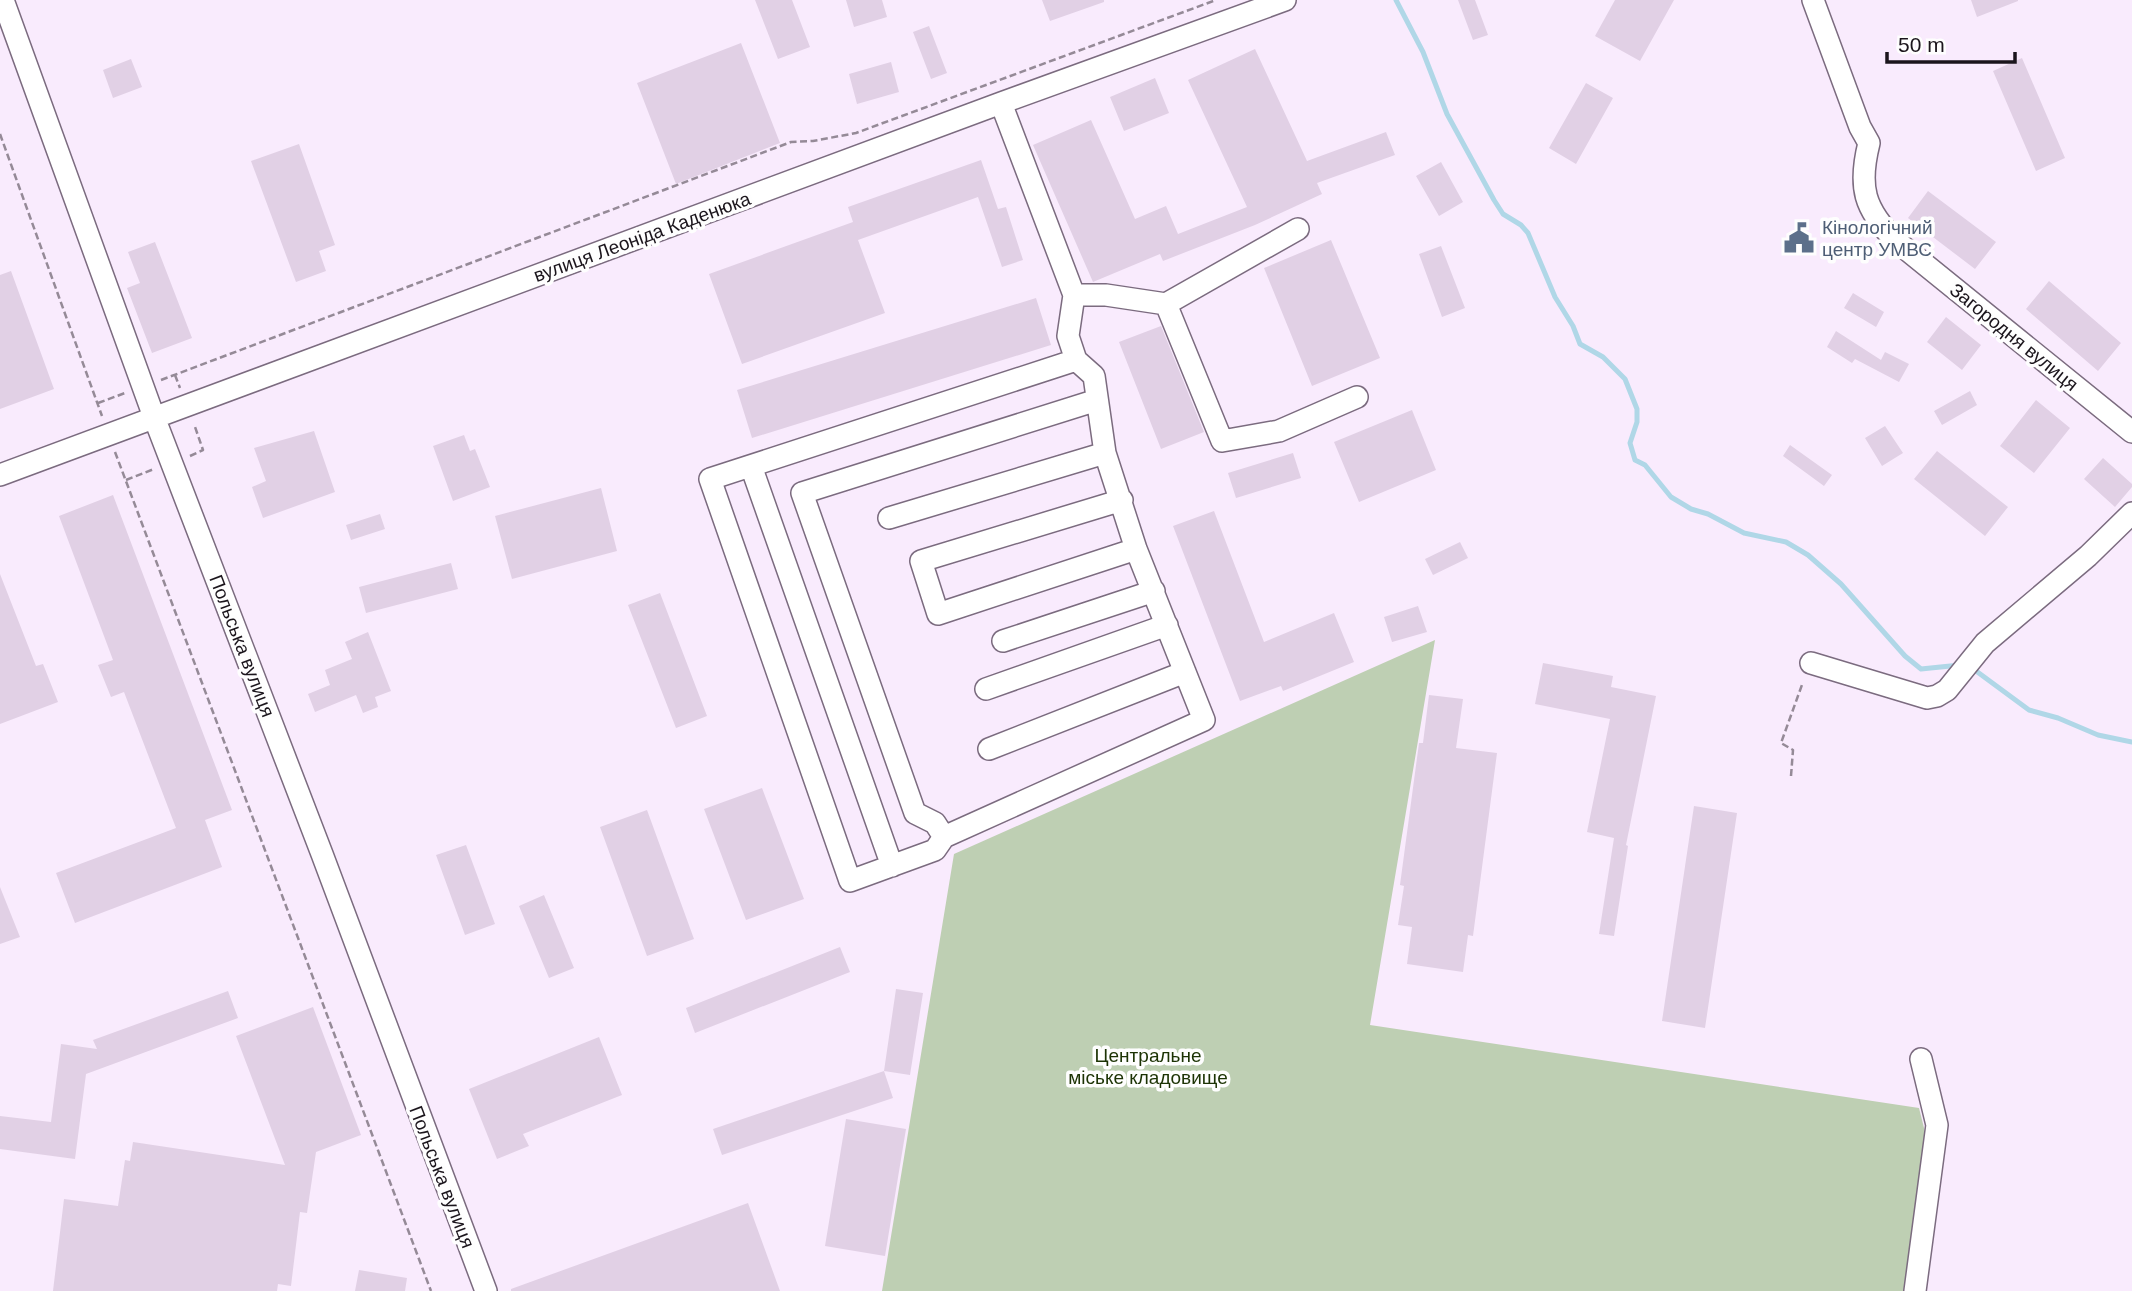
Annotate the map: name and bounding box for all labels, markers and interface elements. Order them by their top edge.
scale bar [1887,21,2015,65]
text: 50 m [1898,33,1945,56]
street label: вулиця Леоніда Каденюка [531,188,754,286]
place label: Кінологічний центр УМВС [1822,217,1933,260]
public building icon: Кінологічний центр УМВС [1782,221,1816,255]
street label: Загородня вулиця [1946,279,2082,395]
street label: Польська вулиця [205,572,279,720]
park label: Центральне міське кладовище [1068,1045,1228,1088]
street label: Польська вулиця [405,1103,479,1251]

